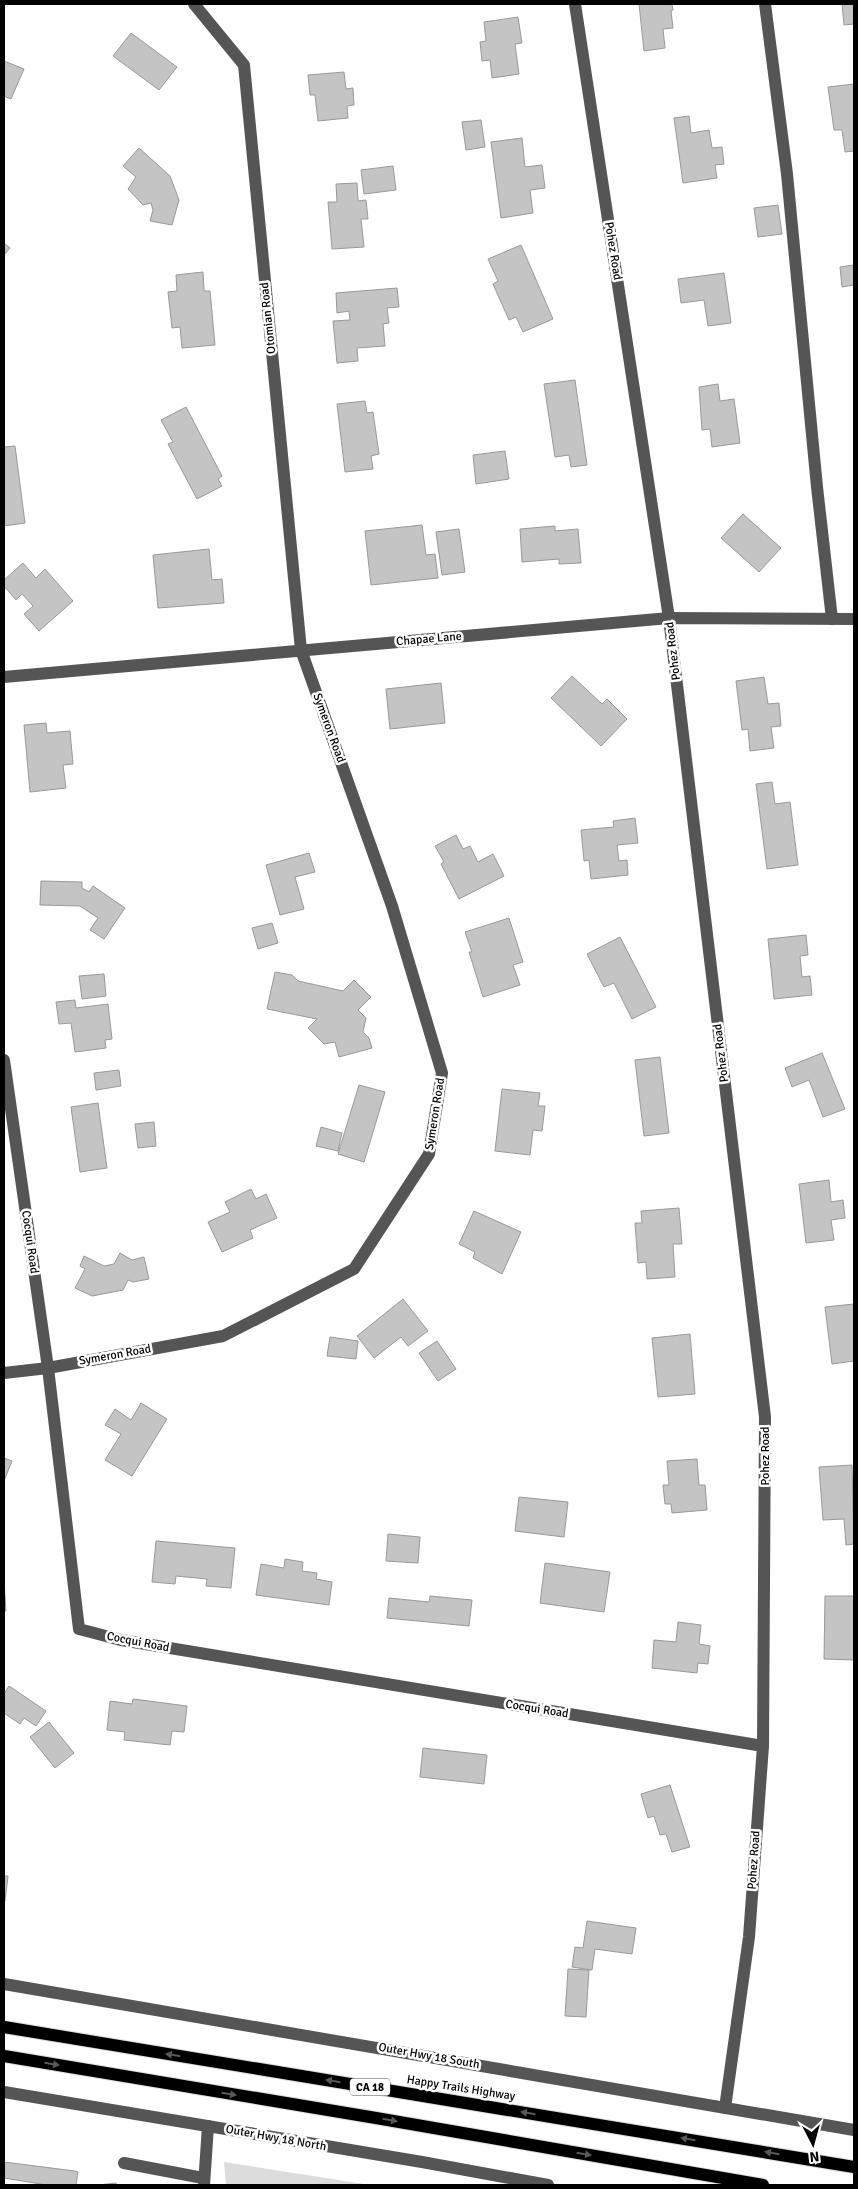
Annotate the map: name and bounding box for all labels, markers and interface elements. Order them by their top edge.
street label: Pohez Road [601,221,625,281]
street label: Otomian Road [257,281,279,355]
street label: Pohez Road [662,621,684,681]
street label: Chapae Lane [396,629,462,649]
street label: Symeron Road [309,691,349,765]
street label: Pohez Road [710,1023,732,1083]
street label: Symeron Road [422,1077,448,1151]
street label: Cocqui Road [18,1210,42,1274]
street label: Symeron Road [78,1341,152,1369]
street label: Pohez Road [758,1427,773,1485]
street label: Cocqui Road [105,1629,171,1655]
street label: Cocqui Road [504,1697,570,1721]
street label: Pohez Road [744,1830,764,1890]
street label: Outer Hwy 18 South [377,2040,481,2072]
one-way arrow [164,2050,180,2058]
one-way arrow [44,2061,60,2069]
street label: Happy Trails Highway [406,2072,517,2104]
one-way arrow [325,2076,341,2084]
road number: CA 18 [350,2078,390,2096]
one-way arrow [222,2090,238,2098]
one-way arrow [520,2108,536,2116]
one-way arrow [382,2117,398,2125]
north arrow [788,2119,838,2169]
street label: Outer Hwy 18 North [224,2122,328,2154]
one-way arrow [680,2134,696,2142]
text: N [809,2147,820,2165]
one-way arrow [763,2148,779,2156]
one-way arrow [577,2151,593,2159]

